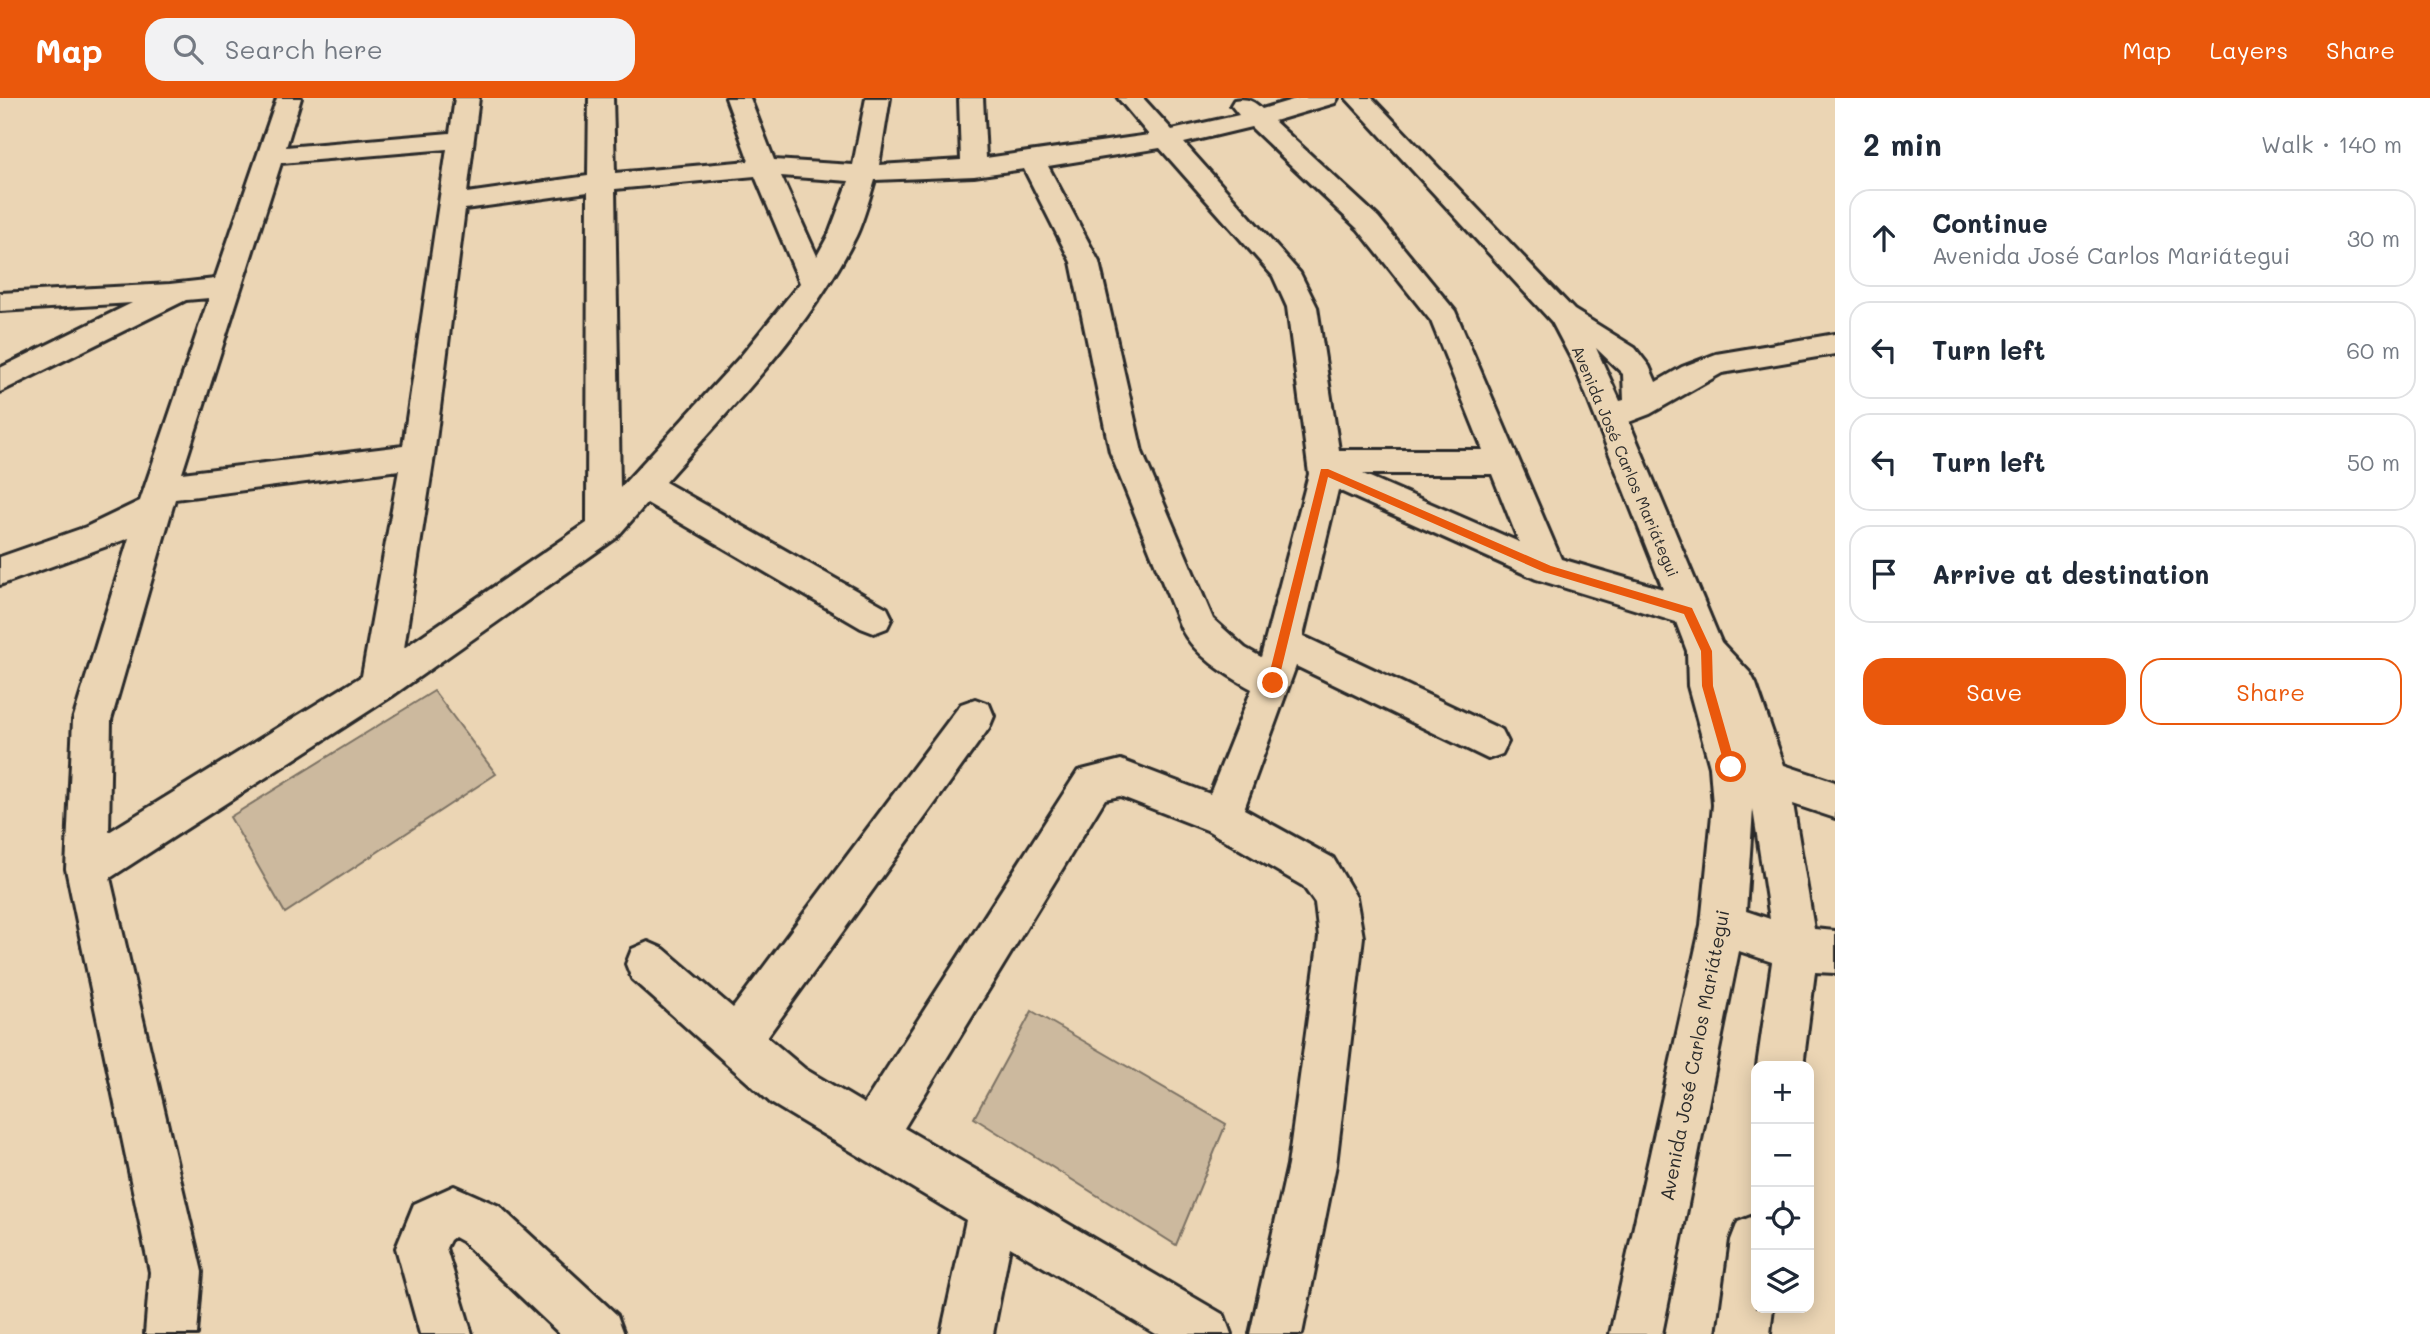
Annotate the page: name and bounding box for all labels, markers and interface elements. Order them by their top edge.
search box [145,18,635,81]
text: Map [35,28,103,71]
icon: search [169,30,207,68]
text: Search here [225,32,383,66]
text: Map [2123,34,2171,65]
text: Layers [2209,34,2288,65]
text: Share [2326,34,2395,65]
text: 2 min [1863,124,1942,164]
text: Walk · 140 m [2261,129,2402,159]
text: Continue [1932,206,2048,240]
icon: ahead [1865,219,1903,257]
text: 30 m [2347,223,2400,253]
text: Avenida José Carlos Mariátegui [1932,240,2290,270]
icon: left [1865,331,1903,369]
text: Turn left [1932,333,2045,367]
text: 60 m [2346,335,2400,365]
street label: Avenida José Carlos Mariátegui [1568,342,1684,580]
icon: left [1865,443,1903,481]
text: Turn left [1932,445,2045,479]
text: 50 m [2347,447,2400,477]
icon: arrive [1865,555,1903,593]
text: Arrive at destination [1932,557,2209,591]
button: Save [1863,658,2126,725]
button: Share [2140,658,2402,725]
route end [1257,667,1288,698]
route start [1715,751,1746,782]
street label: Avenida José Carlos Mariátegui [1653,907,1735,1203]
map controls [1751,1061,1814,1313]
button: + [1751,1061,1814,1124]
button: − [1751,1124,1814,1187]
button: locate [1751,1187,1814,1250]
button: layers [1751,1250,1814,1313]

